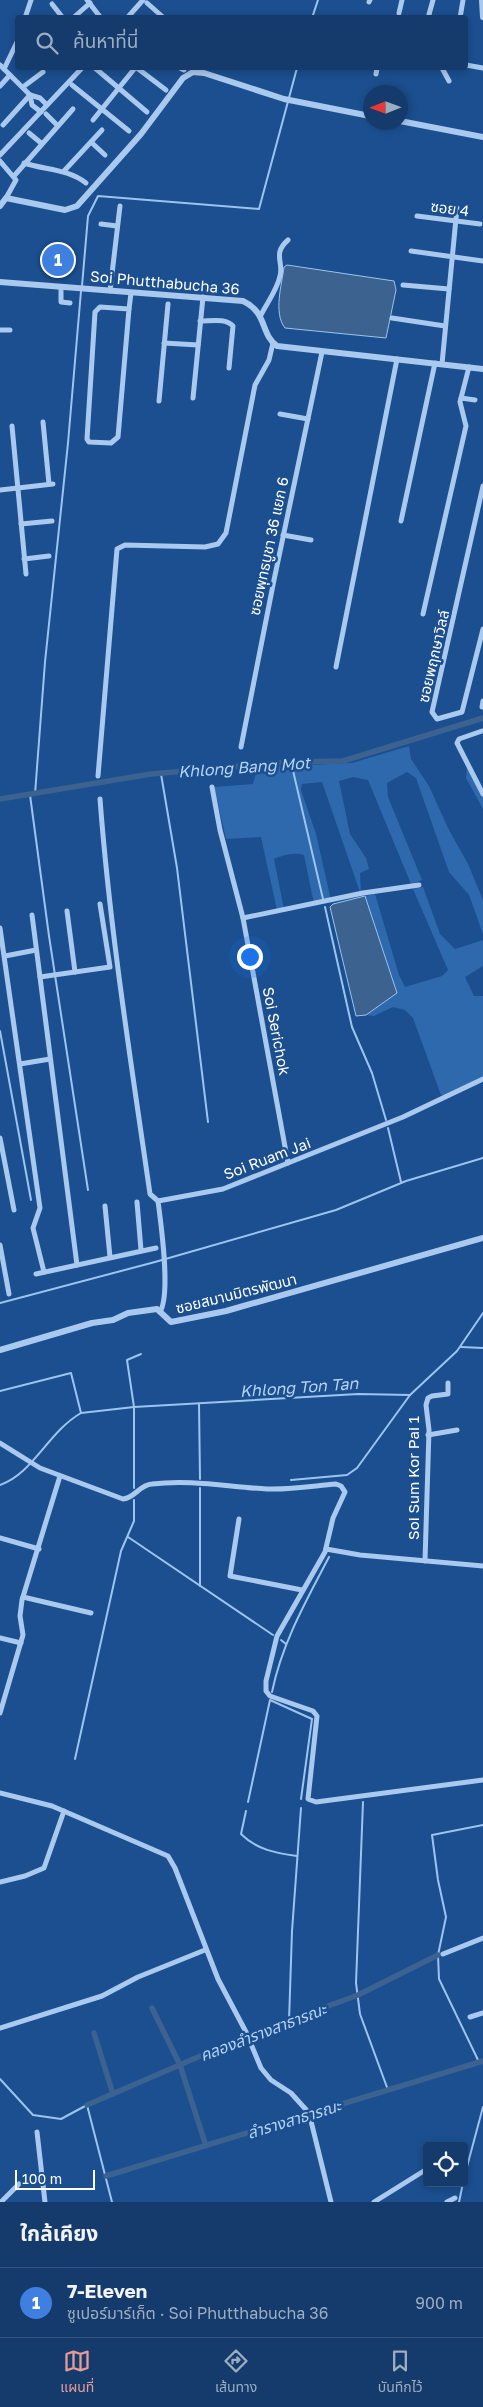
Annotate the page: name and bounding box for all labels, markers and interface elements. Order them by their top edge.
search box [15,15,468,70]
icon: search [33,29,61,57]
text: ค้นหาที่นี่ [73,29,138,52]
north arrow [363,85,408,130]
street label: ซอย 4 [430,196,470,220]
pin: 1 [42,241,74,279]
street label: Soi Phutthabucha 36 [90,267,240,297]
street label: ซอยพุทธบูชา 36 แยก 6 [245,475,292,617]
street label: ซอยพฤกษาวิลล์ [414,608,452,704]
water label: Khlong Bang Mot [177,752,312,782]
your location [237,944,263,970]
street label: Soi Serichok [260,985,294,1077]
street label: Soi Ruam Jai [221,1133,313,1183]
street label: ซอยสมานมิตรพัฒนา [174,1269,298,1317]
water label: Khlong Ton Tan [239,1373,360,1401]
street label: Soi Sum Kor Pai 1 [404,1416,422,1540]
water label: คลองลำรางสาธารณะ [197,1998,331,2065]
water label: ลำรางสาธารณะ [245,2095,345,2143]
map controls [423,2142,468,2187]
button: locate [423,2142,468,2187]
scale bar [15,2167,95,2190]
text: 100 m [22,2170,62,2187]
text: ใกล้เคียง [20,2220,98,2246]
text: 7-Eleven [67,2279,147,2302]
text: 1 [32,2293,40,2313]
text: 900 m [415,2293,463,2313]
text: ซูเปอร์มาร์เก็ต · Soi Phutthabucha 36 [67,2303,328,2323]
tab: แผนที่ [60,2347,94,2398]
tab: เส้นทาง [215,2347,257,2398]
tab: บันทึกไว้ [378,2347,423,2398]

